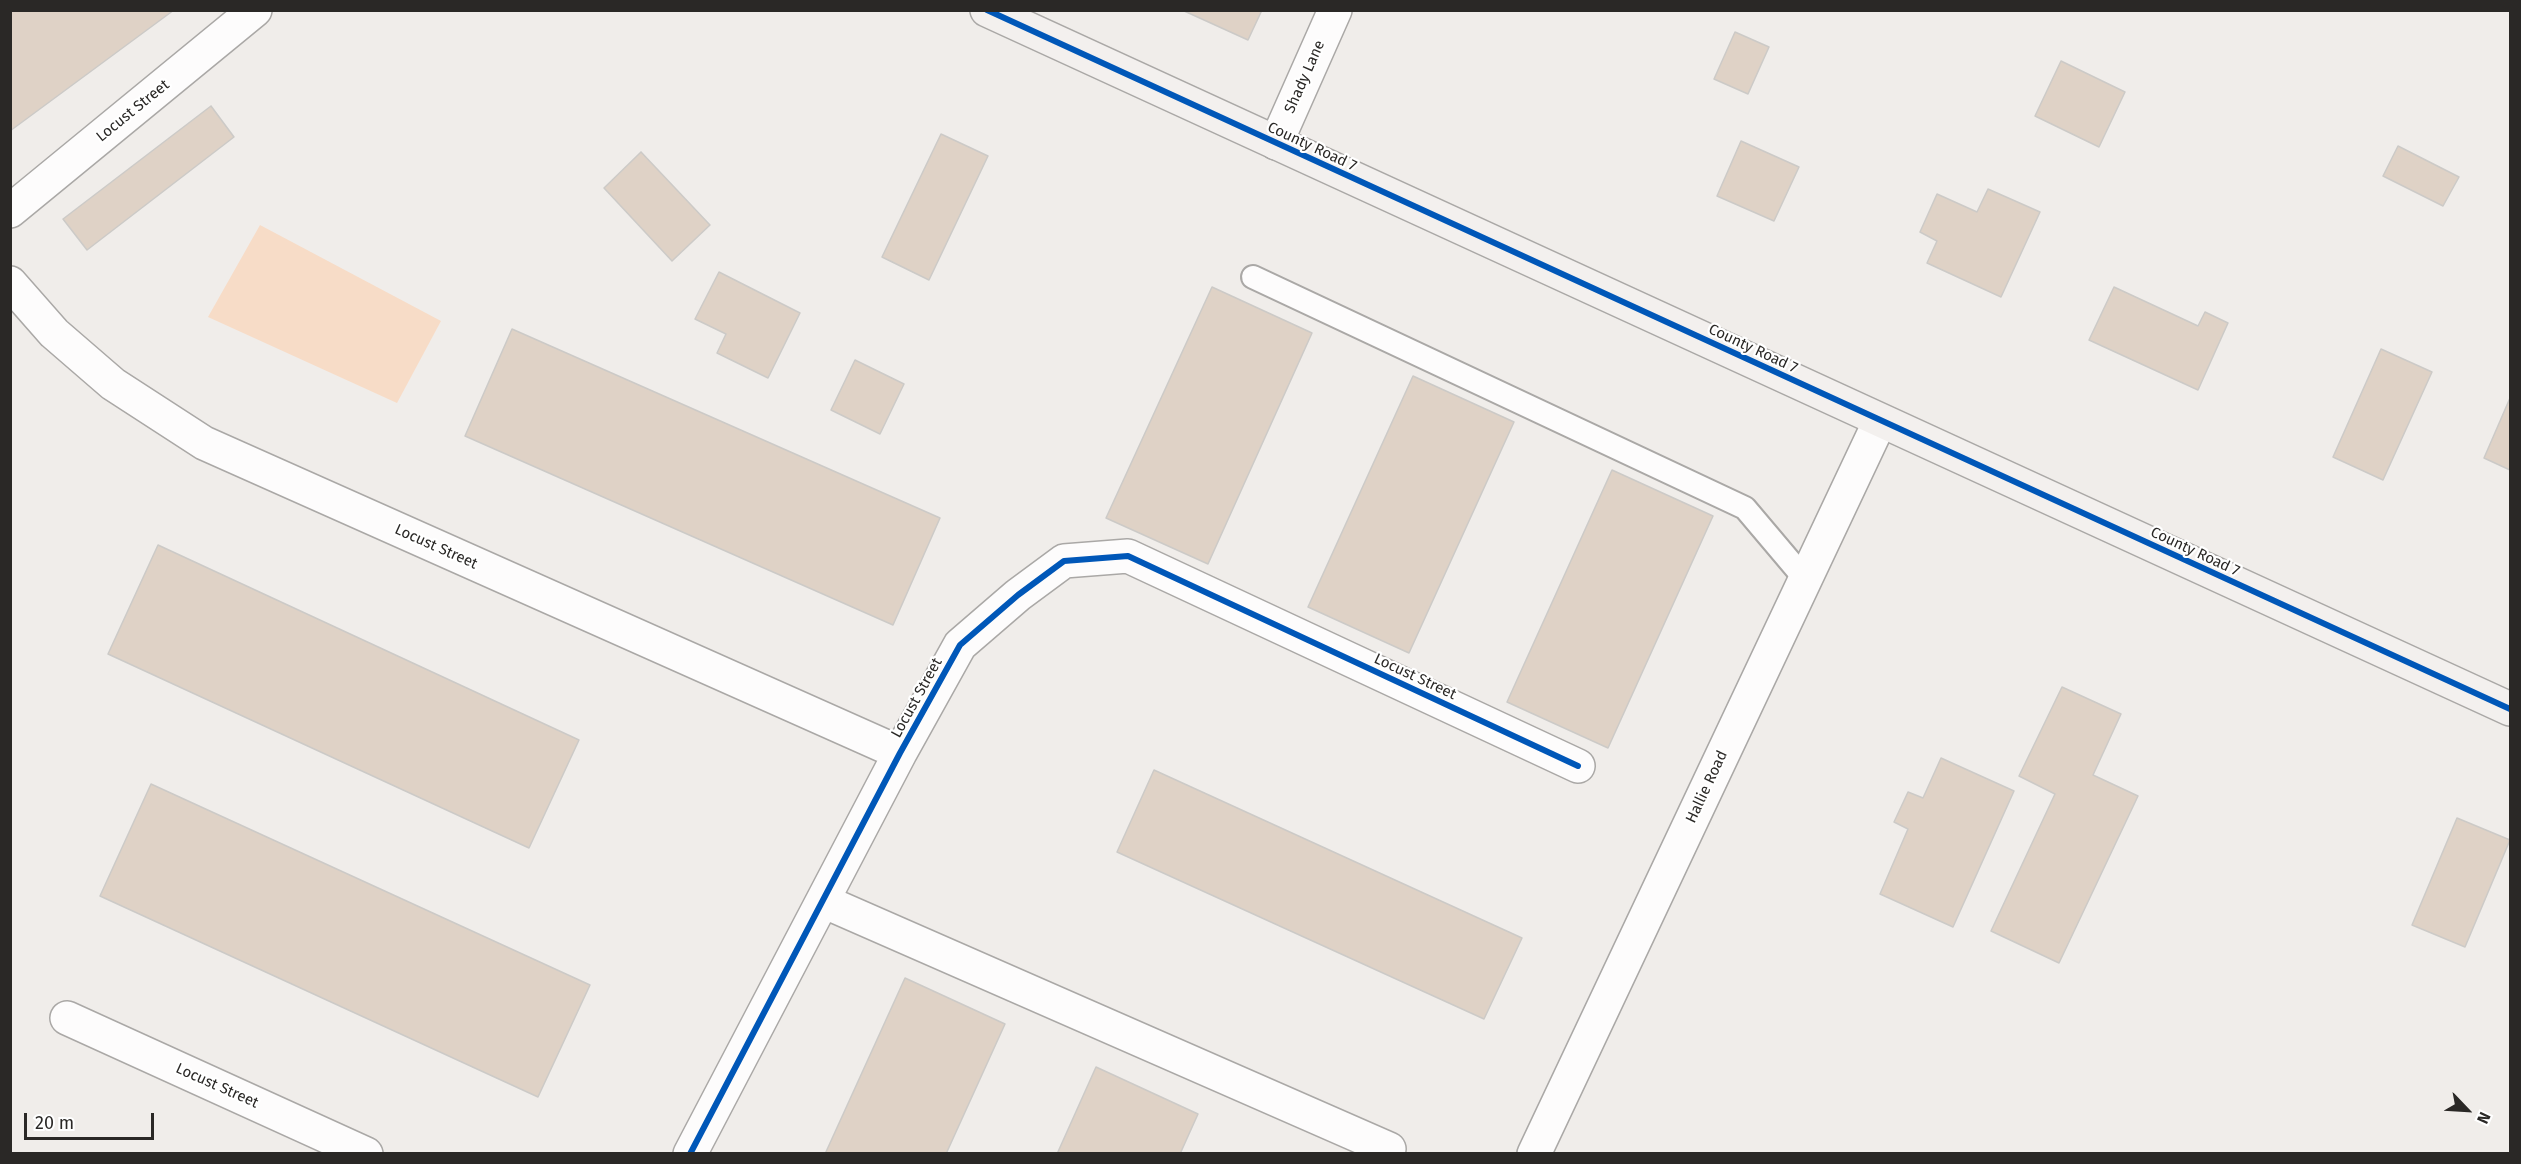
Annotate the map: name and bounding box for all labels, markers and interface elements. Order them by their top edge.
street label: Shady Lane [1281,38,1329,116]
street label: Locust Street [93,76,173,146]
street label: County Road 7 [1265,118,1359,176]
street label: County Road 7 [1706,320,1800,378]
street label: Locust Street [392,521,480,573]
street label: County Road 7 [2148,523,2242,581]
street label: Locust Street [1371,650,1459,704]
street label: Locust Street [888,655,946,741]
street label: Hallie Road [1682,748,1732,826]
street label: Locust Street [173,1060,261,1112]
north arrow [2437,1080,2497,1140]
scale bar [27,1101,158,1139]
text: N [2473,1109,2495,1127]
text: 20 m [35,1112,74,1134]

